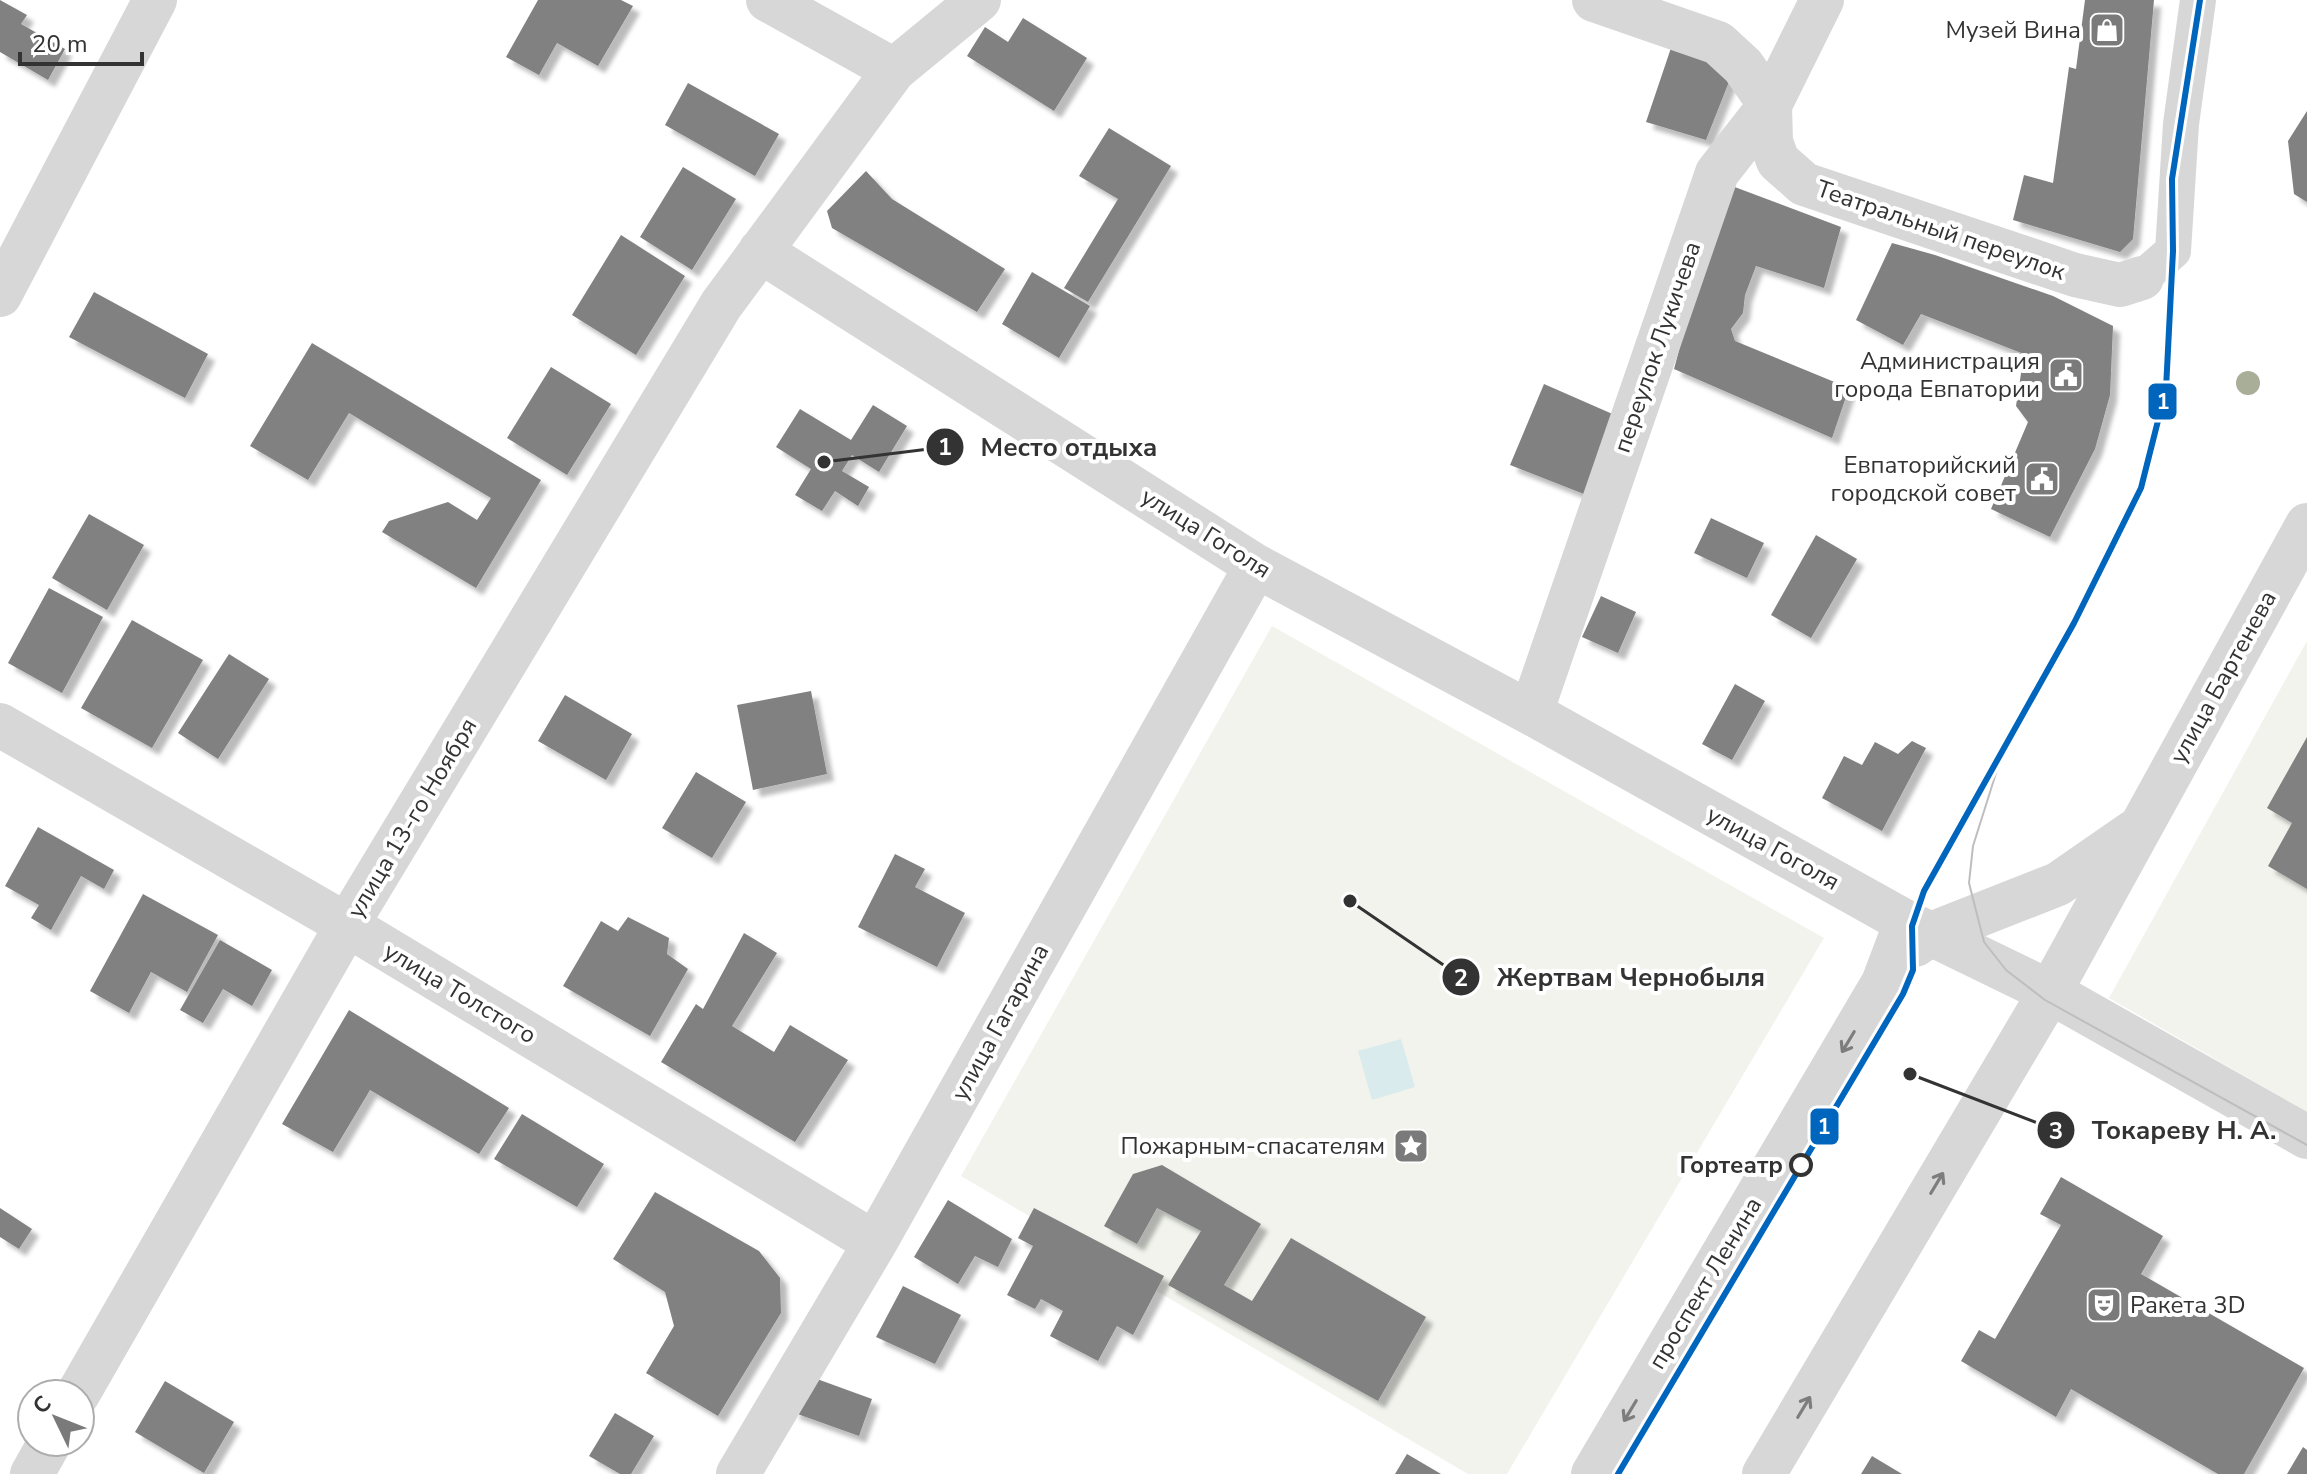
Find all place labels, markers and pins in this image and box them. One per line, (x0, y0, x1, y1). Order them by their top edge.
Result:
shop icon: Музей Вина (2088, 11, 2126, 49)
place label: Музей Вина (1946, 14, 2081, 46)
place label: Администрация города Евпатории (1834, 345, 2040, 405)
public building icon: Администрация города Евпатории (2047, 356, 2085, 394)
callout: Место отдыха (925, 422, 1173, 472)
place label: Евпаторийский городской совет (1830, 449, 2016, 509)
public building icon: Евпаторийский городской совет (2023, 460, 2061, 498)
callout: Жертвам Чернобыля (1441, 952, 1781, 1002)
callout: Токареву Н. А. (2036, 1105, 2293, 1155)
place icon: Пожарным-спасателям (1392, 1127, 1430, 1165)
place label: Пожарным-спасателям (1121, 1130, 1385, 1162)
place label: Гортеатр (1679, 1149, 1783, 1181)
marker: Гортеатр (1790, 1154, 1812, 1176)
theatre icon: Ракета 3D (2085, 1286, 2123, 1324)
place label: Ракета 3D (2130, 1289, 2245, 1321)

